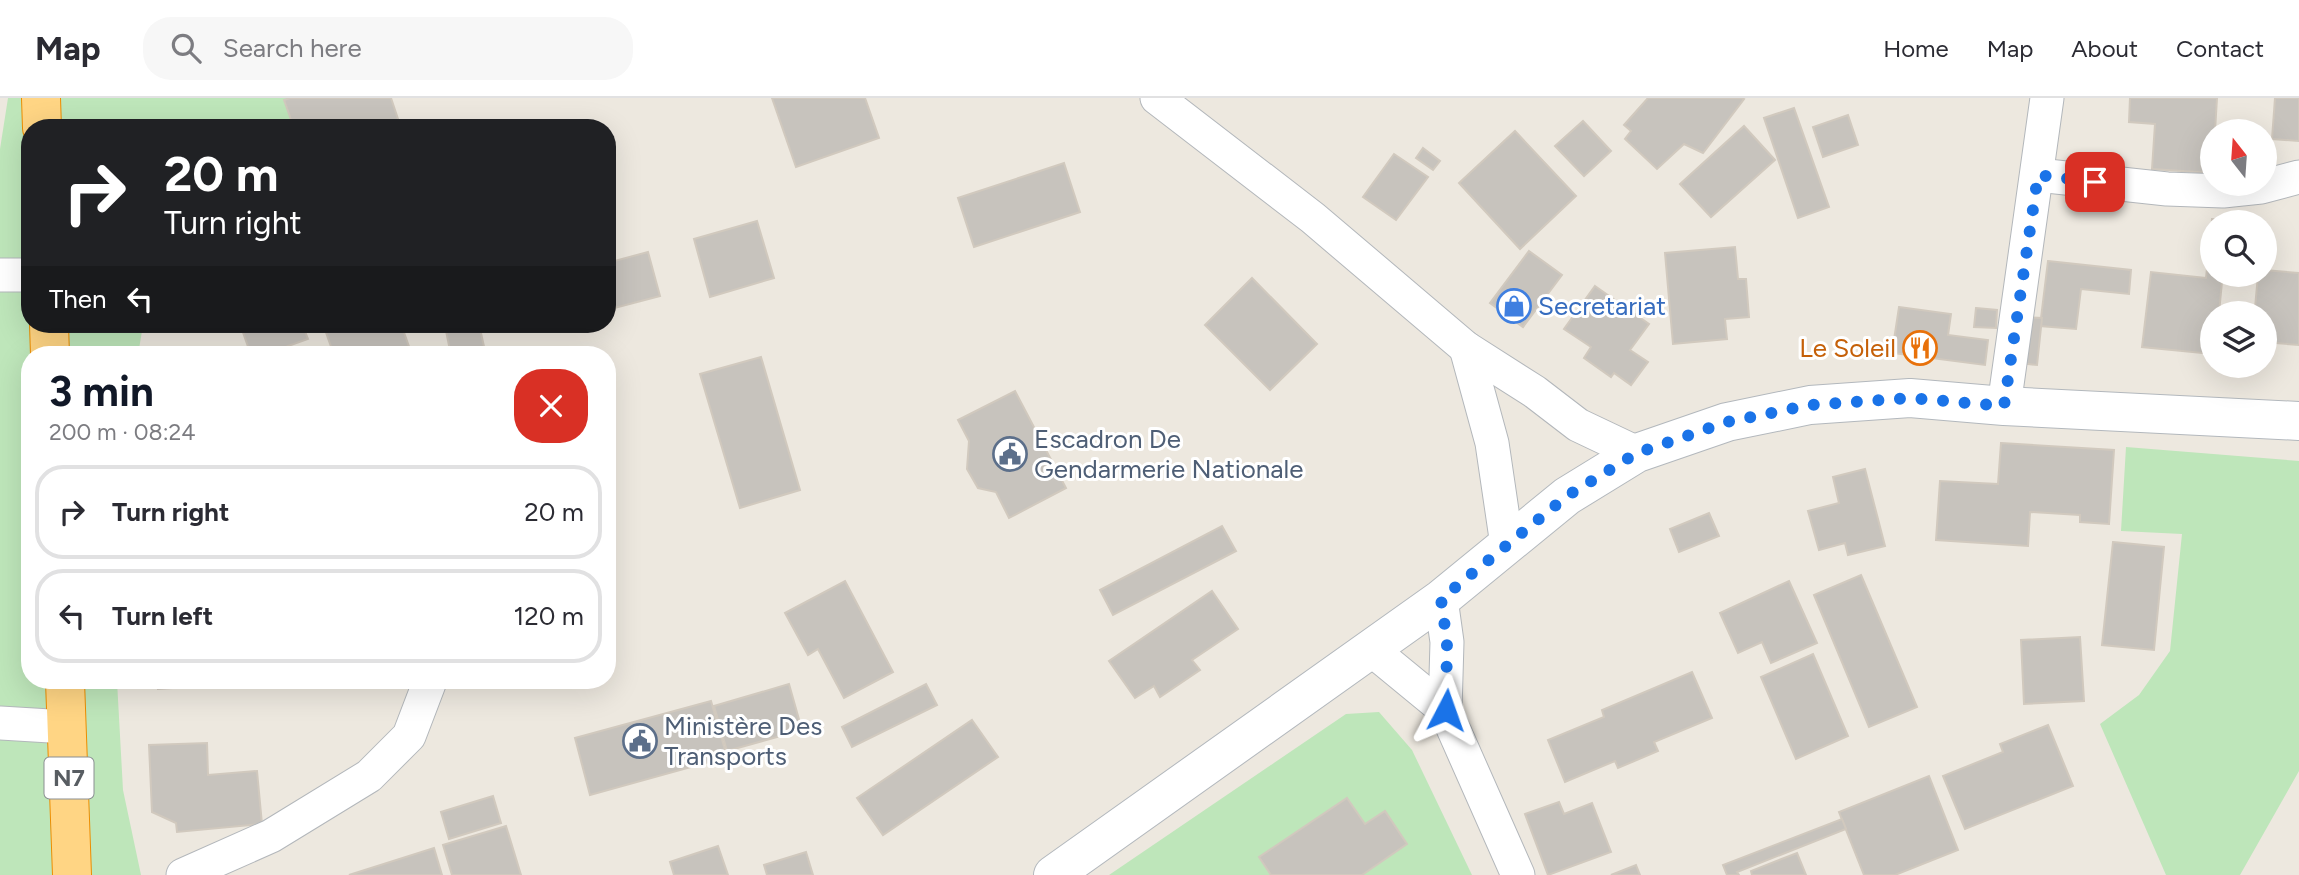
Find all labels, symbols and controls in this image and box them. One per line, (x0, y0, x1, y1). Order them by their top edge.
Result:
search box (143, 17, 633, 80)
text: Map (35, 29, 101, 68)
icon: search (167, 29, 205, 67)
text: Search here (223, 32, 362, 64)
text: Home (1883, 34, 1949, 63)
text: Map (1987, 34, 2033, 63)
text: About (2071, 34, 2138, 63)
text: Contact (2176, 34, 2264, 63)
north arrow (2200, 119, 2277, 196)
map controls (2200, 119, 2277, 378)
text: 20 m (164, 144, 279, 203)
icon: right (49, 147, 140, 238)
pin (2065, 152, 2125, 212)
icon: arrive (2076, 163, 2114, 201)
text: Turn right (164, 204, 302, 242)
button: search (2200, 210, 2277, 287)
icon: left (121, 280, 159, 318)
text: Then (49, 283, 107, 315)
shop icon: Secretariat (1495, 287, 1533, 325)
place label: Secretariat (1538, 290, 1666, 322)
button: layers (2200, 301, 2277, 378)
restaurant icon: Le Soleil (1901, 329, 1939, 367)
place label: Le Soleil (1799, 332, 1896, 364)
text: 3 min (49, 366, 154, 417)
button: close (514, 369, 588, 443)
text: 200 m · 08:24 (49, 418, 196, 446)
place label: Escadron De Gendarmerie Nationale (1034, 423, 1304, 485)
public building icon: Escadron De Gendarmerie Nationale (991, 435, 1029, 473)
icon: right (53, 493, 91, 531)
text: Turn right (112, 496, 229, 528)
text: 20 m (524, 496, 584, 528)
icon: left (53, 597, 91, 635)
text: Turn left (112, 600, 213, 632)
text: 120 m (514, 600, 584, 632)
position arrow (1409, 673, 1483, 747)
place label: Ministère Des Transports (664, 710, 822, 772)
public building icon: Ministère Des Transports (621, 722, 659, 760)
road number: N7 (44, 758, 94, 798)

